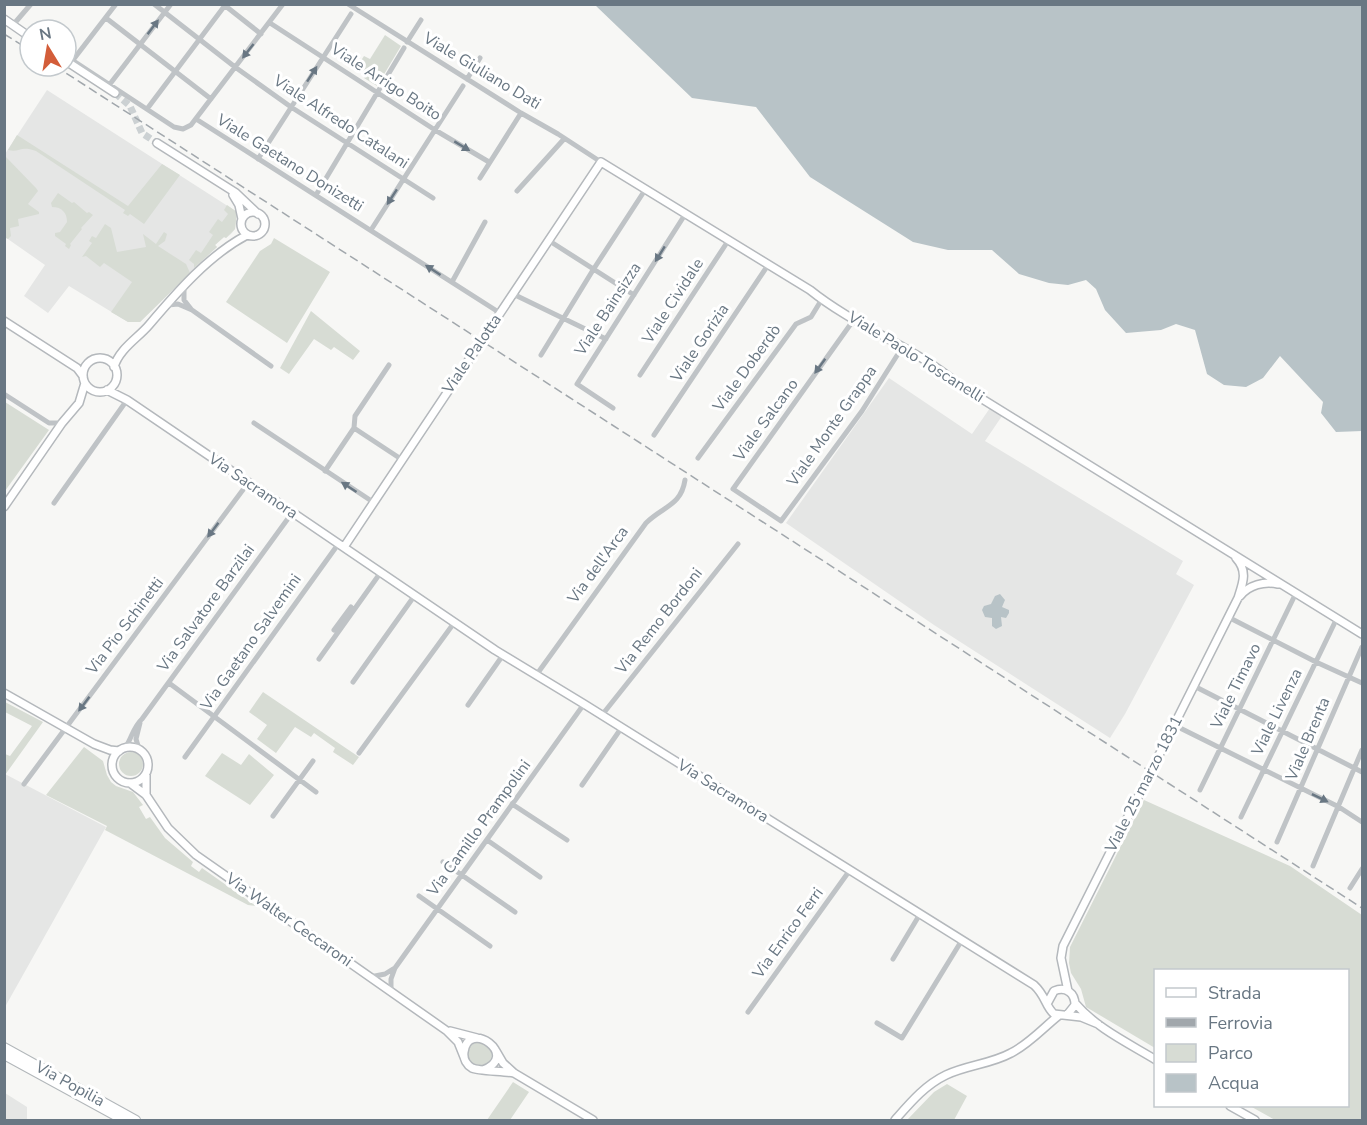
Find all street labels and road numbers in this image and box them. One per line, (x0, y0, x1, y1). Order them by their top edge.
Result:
street label: Viale Giuliano Dati (418, 27, 545, 115)
street label: Viale Arrigo Boito (326, 37, 446, 126)
street label: Viale Alfredo Catalani (268, 69, 413, 174)
street label: Viale Gaetano Donizetti (212, 108, 368, 217)
street label: Viale Cividale (637, 254, 709, 349)
street label: Viale Bainsizza (569, 258, 646, 361)
street label: Viale Gorizia (665, 300, 734, 387)
street label: Viale Paolo Toscanelli (843, 306, 988, 408)
street label: Viale Palotta (437, 310, 507, 399)
street label: Viale Doberdò (707, 320, 786, 417)
street label: Viale Monte Grappa (781, 361, 882, 492)
street label: Viale Salcano (728, 374, 804, 467)
street label: Via Sacramora (203, 447, 302, 524)
street label: Via dell'Arca (562, 522, 634, 609)
street label: Via Salvatore Barzilai (152, 540, 260, 677)
street label: Via Remo Bordoni (610, 563, 708, 680)
street label: Via Gaetano Salvemini (195, 569, 306, 715)
street label: Via Pio Schinetti (81, 573, 169, 680)
street label: Viale Timavo (1205, 639, 1266, 734)
street label: Viale Livenza (1246, 665, 1308, 760)
street label: Viale Brenta (1280, 694, 1335, 785)
street label: Viale 25 marzo 1831 (1100, 712, 1188, 857)
street label: Via Sacramora (672, 754, 773, 828)
street label: Via Camillo Prampolini (421, 755, 536, 901)
street label: Via Walter Ceccaroni (220, 867, 357, 972)
street label: Via Enrico Ferri (747, 883, 829, 984)
street label: Via Popilia (31, 1055, 109, 1112)

